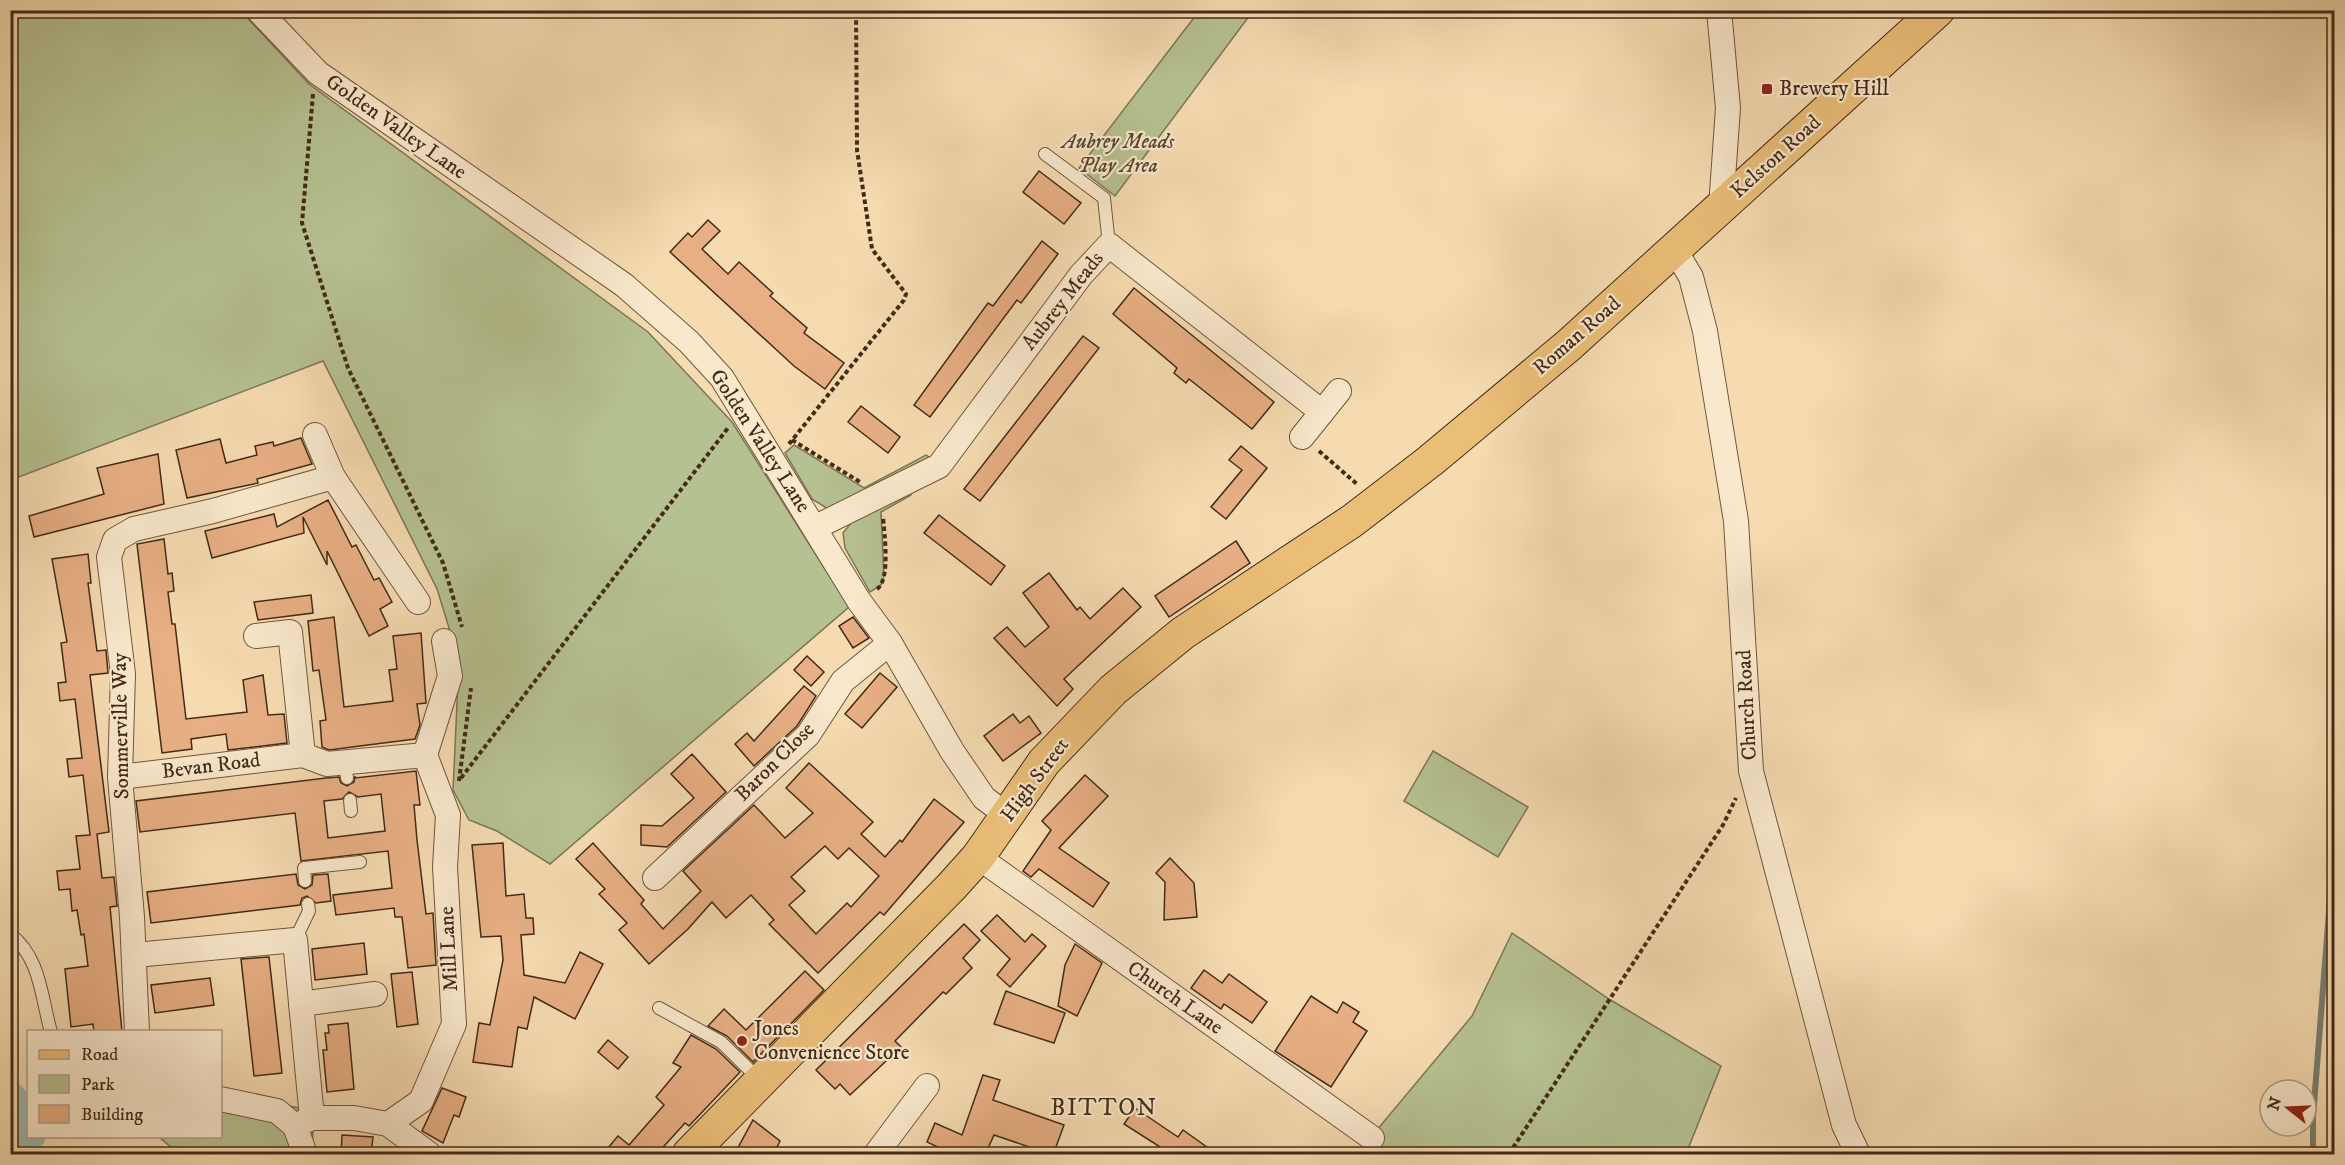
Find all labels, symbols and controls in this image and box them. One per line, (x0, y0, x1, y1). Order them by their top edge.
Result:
street label: Golden Valley Lane (321, 69, 472, 185)
place label: Brewery Hill (1779, 76, 1889, 102)
marker: Brewery Hill (1760, 82, 1774, 96)
street label: Kelston Road (1726, 109, 1827, 204)
park label: Aubrey Meads Play Area (1060, 129, 1175, 179)
street label: Aubrey Meads (1016, 246, 1110, 356)
street label: Roman Road (1528, 291, 1627, 381)
street label: Golden Valley Lane (704, 364, 816, 518)
street label: Church Road (1731, 648, 1763, 761)
street label: Sommerville Way (107, 651, 135, 800)
street label: Baron Close (730, 717, 820, 807)
street label: High Street (995, 733, 1075, 827)
street label: Bevan Road (160, 747, 262, 785)
street label: Mill Lane (434, 905, 464, 992)
street label: Church Lane (1122, 956, 1228, 1041)
place label: Jones Convenience Store (752, 1016, 910, 1066)
legend (27, 1030, 222, 1138)
marker: Jones Convenience Store (735, 1034, 749, 1048)
text: Road (81, 1044, 118, 1066)
text: Park (81, 1074, 115, 1096)
north arrow (2258, 1078, 2318, 1138)
district label: BITTON (1050, 1093, 1158, 1123)
text: N (2263, 1094, 2286, 1113)
text: Building (81, 1104, 143, 1126)

